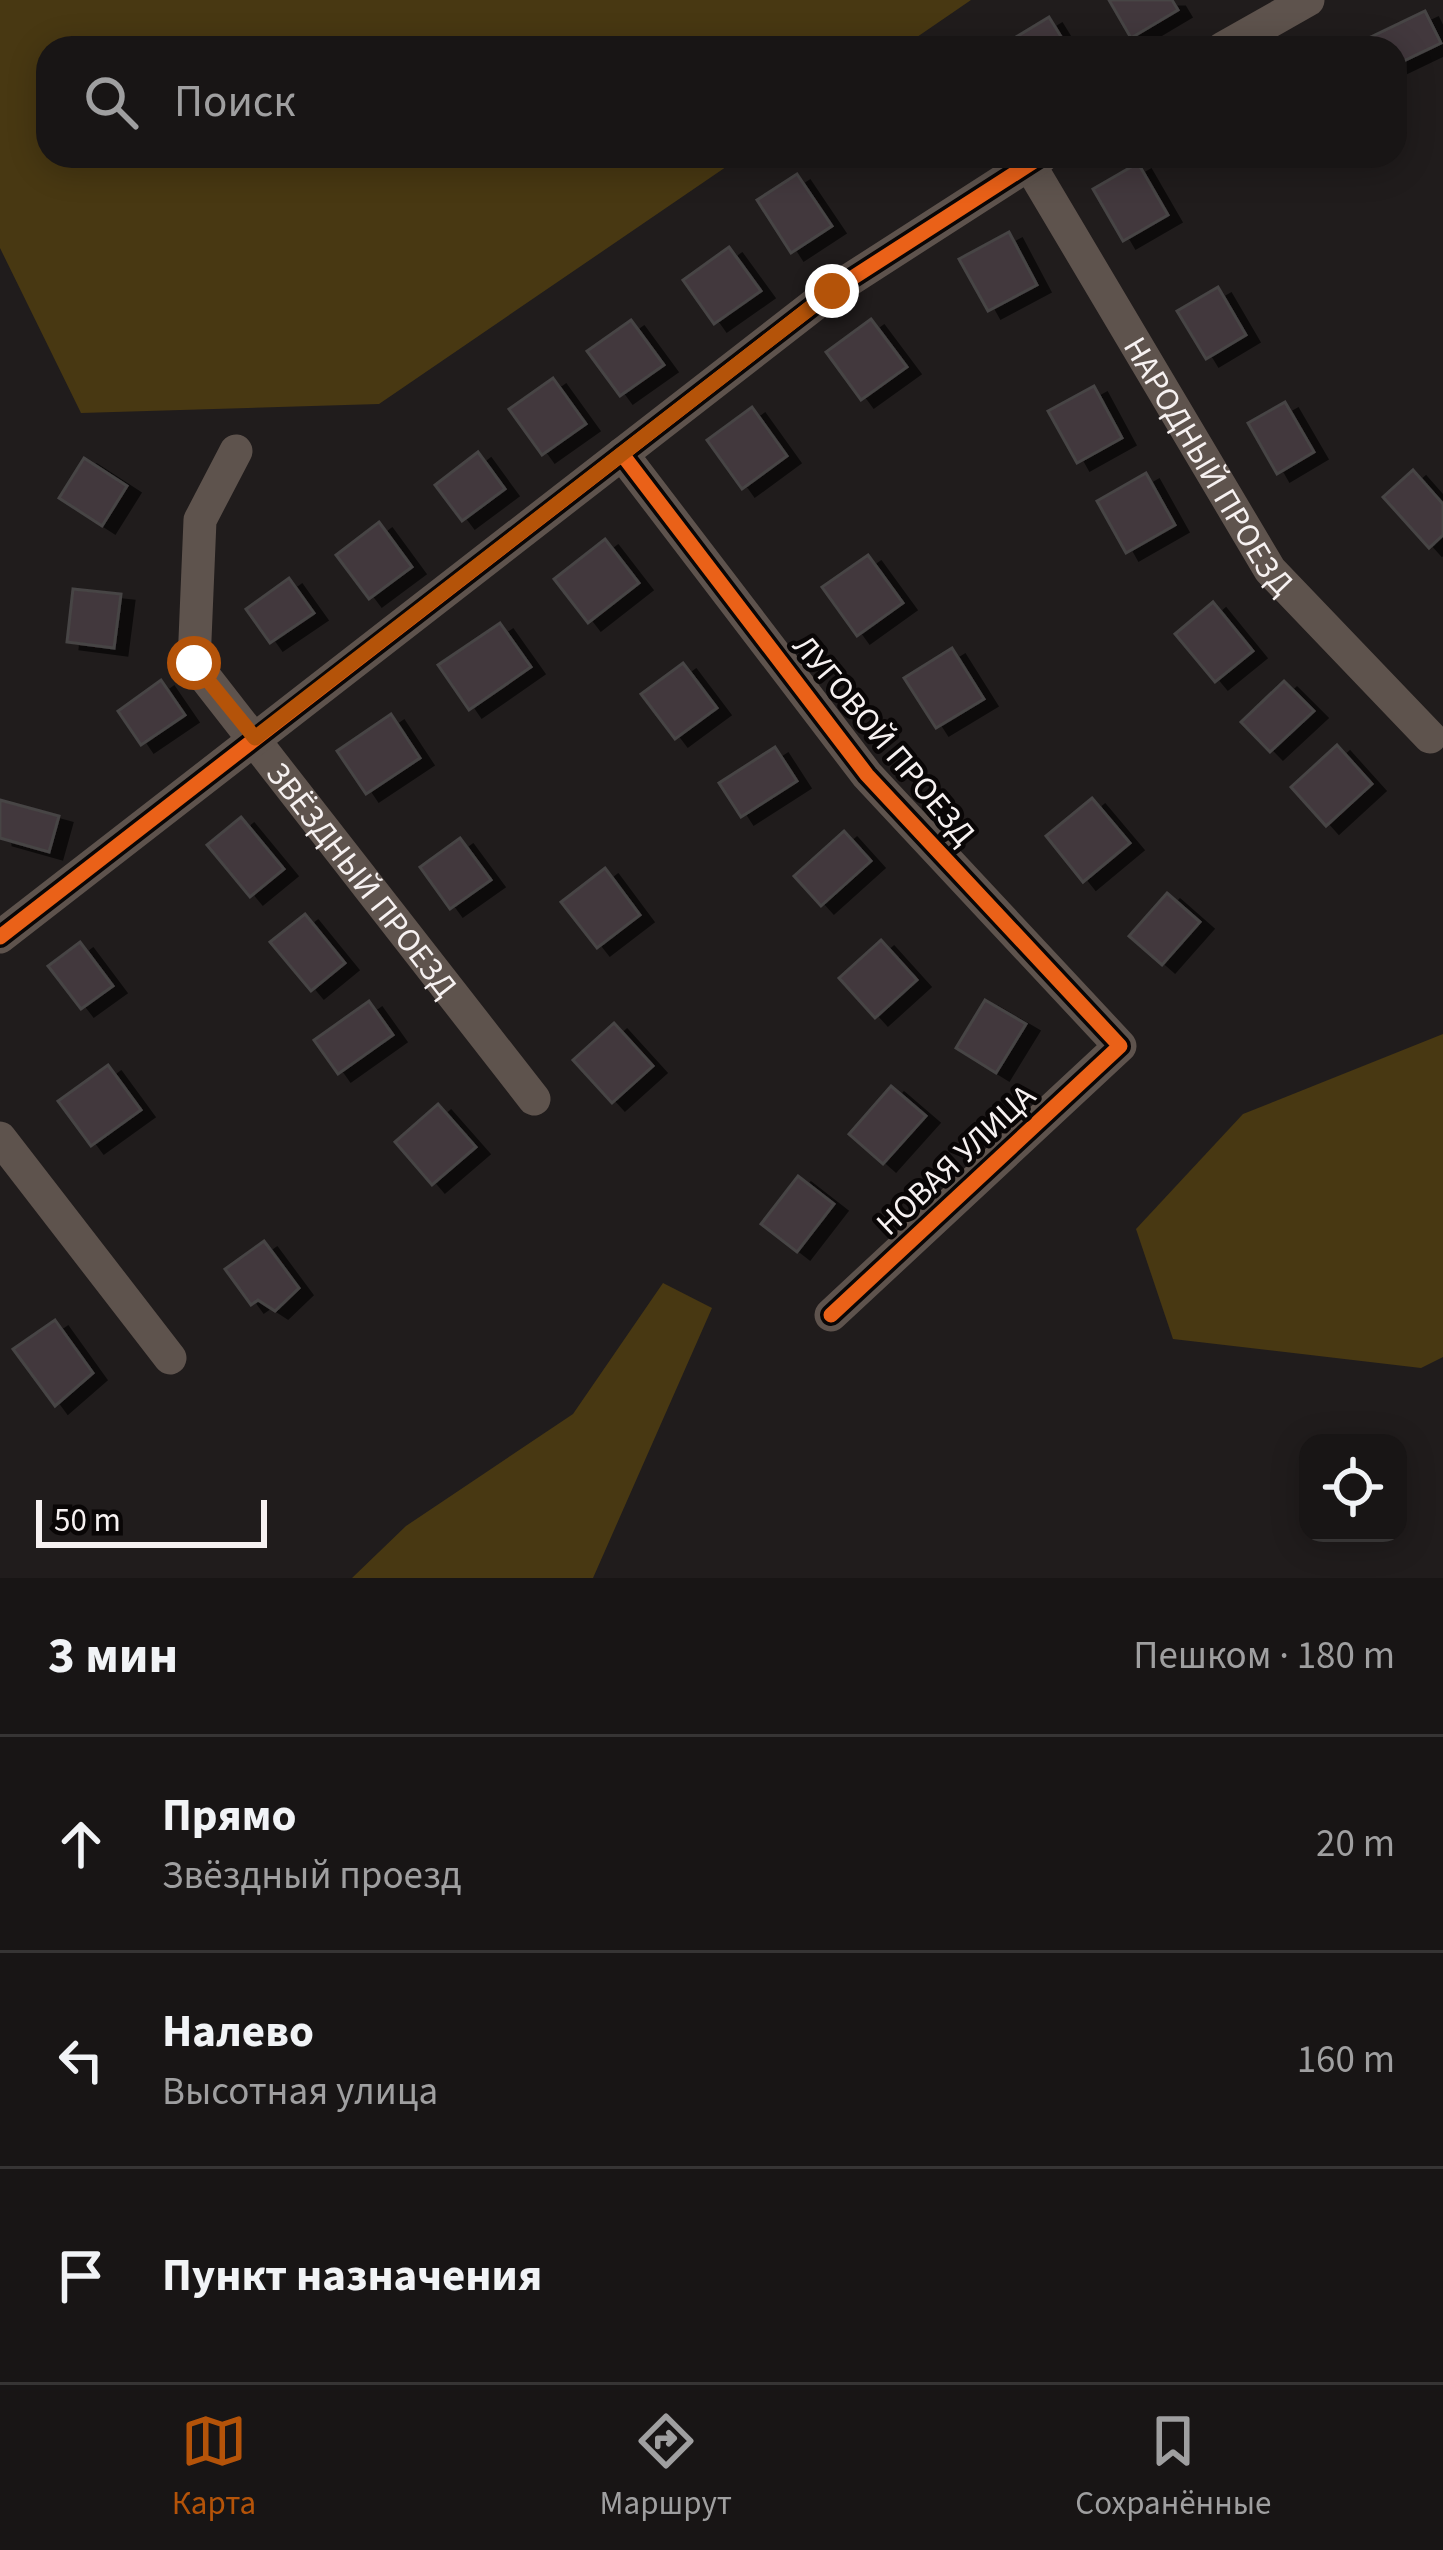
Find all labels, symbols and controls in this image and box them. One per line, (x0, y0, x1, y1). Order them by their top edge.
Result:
search box (36, 36, 1407, 168)
icon: search (78, 69, 144, 135)
text: Поиск (174, 70, 296, 134)
route end (805, 264, 859, 318)
street label: НАРОДНЫЙ ПРОЕЗД (1112, 328, 1304, 606)
street label: ЛУГОВОЙ ПРОЕЗД (782, 624, 986, 855)
route start (167, 636, 221, 690)
street label: ЗВЁЗДНЫЙ ПРОЕЗД (255, 752, 468, 1008)
street label: НОВАЯ УЛИЦА (866, 1074, 1046, 1247)
map controls (1299, 1434, 1407, 1542)
button: locate (1299, 1434, 1407, 1542)
scale bar (36, 1494, 267, 1547)
text: 50 m (54, 1497, 121, 1544)
text: 3 мин (48, 1620, 178, 1692)
text: Пешком · 180 m (1133, 1628, 1395, 1684)
text: Прямо (162, 1784, 296, 1848)
icon: ahead (48, 1811, 114, 1877)
text: 20 m (1316, 1816, 1395, 1872)
text: Звёздный проезд (162, 1848, 461, 1904)
text: Налево (162, 2000, 314, 2064)
icon: left (48, 2027, 114, 2093)
text: 160 m (1297, 2032, 1395, 2088)
text: Высотная улица (162, 2064, 438, 2120)
icon: arrive (48, 2243, 114, 2309)
text: Пункт назначения (162, 2244, 542, 2308)
tab: Карта (172, 2408, 256, 2527)
tab: Маршрут (600, 2408, 732, 2527)
tab: Сохранённые (1075, 2408, 1271, 2527)

